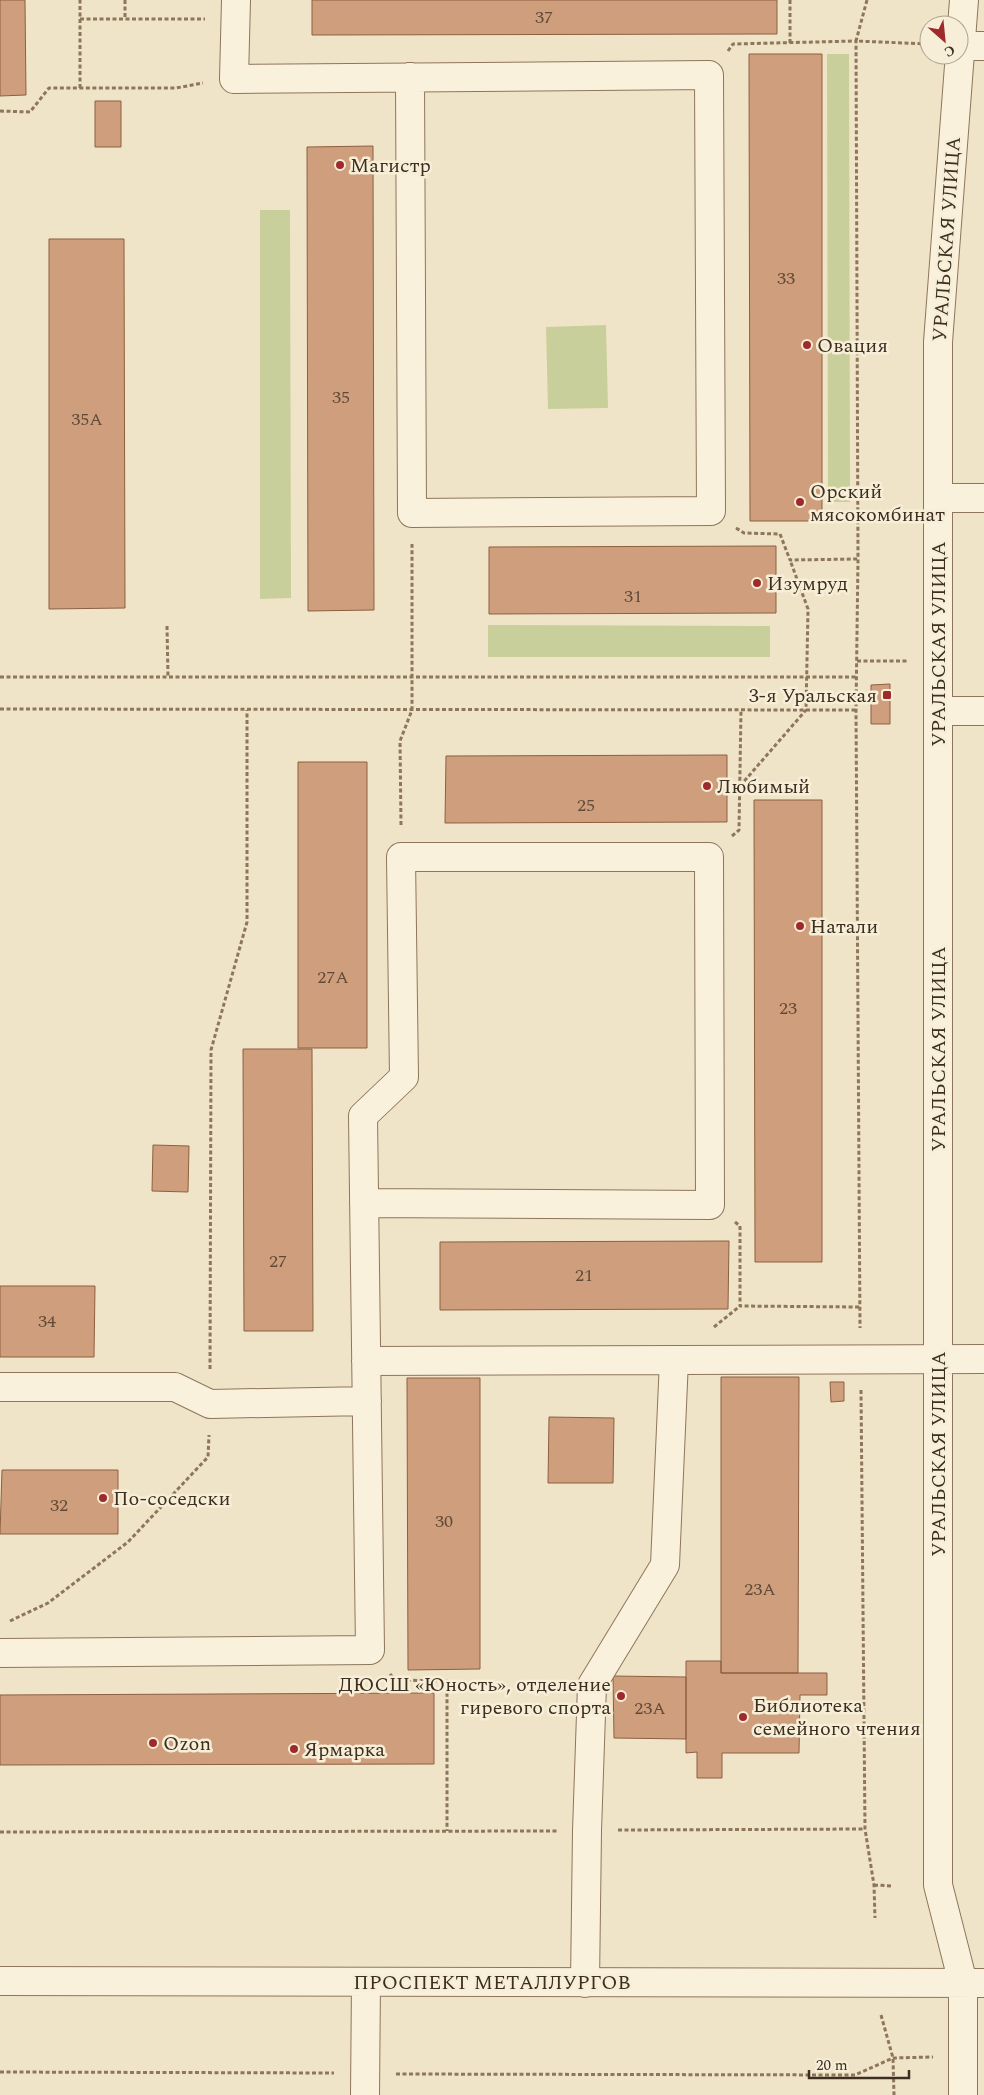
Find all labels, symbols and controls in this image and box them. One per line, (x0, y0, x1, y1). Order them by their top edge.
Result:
house number: 37 (535, 4, 553, 31)
north arrow (919, 15, 969, 65)
text: С (940, 40, 959, 63)
street label: УРАЛЬСКАЯ УЛИЦА (925, 136, 969, 343)
place label: Магистр (350, 151, 431, 181)
marker: Магистр (334, 159, 346, 171)
house number: 33 (777, 265, 795, 292)
place label: Овация (817, 331, 888, 361)
marker: Овация (801, 339, 813, 351)
house number: 35 (332, 384, 350, 411)
house number: 35А (71, 406, 103, 433)
place label: Орский мясокомбинат (810, 477, 945, 530)
marker: Орский мясокомбинат (794, 496, 806, 508)
street label: УРАЛЬСКАЯ УЛИЦА (924, 541, 954, 747)
place label: Изумруд (767, 569, 848, 599)
marker: Изумруд (751, 577, 763, 589)
house number: 31 (624, 583, 642, 610)
place label: 3-я Уральская (749, 681, 877, 711)
marker: 3-я Уральская (881, 689, 893, 701)
place label: Любимый (717, 772, 810, 802)
marker: Любимый (701, 780, 713, 792)
house number: 25 (577, 792, 595, 819)
place label: Натали (810, 912, 878, 942)
marker: Натали (794, 920, 806, 932)
street label: УРАЛЬСКАЯ УЛИЦА (924, 946, 954, 1152)
house number: 27А (317, 964, 349, 991)
house number: 23 (779, 995, 797, 1022)
house number: 27 (269, 1248, 287, 1275)
house number: 21 (575, 1262, 593, 1289)
house number: 34 (38, 1308, 56, 1335)
street label: УРАЛЬСКАЯ УЛИЦА (924, 1351, 954, 1557)
place label: По-соседски (113, 1484, 231, 1514)
house number: 32 (50, 1492, 68, 1519)
marker: По-соседски (97, 1492, 109, 1504)
house number: 30 (435, 1508, 453, 1535)
house number: 23А (744, 1576, 776, 1603)
place label: ДЮСШ «Юность», отделение гиревого спорта (339, 1670, 611, 1723)
marker: ДЮСШ «Юность», отделение гиревого спорта (615, 1690, 627, 1702)
place label: Библиотека семейного чтения (753, 1691, 921, 1744)
house number: 23А (634, 1695, 666, 1722)
marker: Библиотека семейного чтения (737, 1711, 749, 1723)
place label: Ozon (163, 1729, 211, 1759)
place label: Ярмарка (304, 1735, 385, 1765)
marker: Ozon (147, 1737, 159, 1749)
marker: Ярмарка (288, 1743, 300, 1755)
street label: ПРОСПЕКТ МЕТАЛЛУРГОВ (353, 1968, 631, 1998)
scale bar (809, 2048, 909, 2080)
text: 20 m (816, 2054, 848, 2077)

